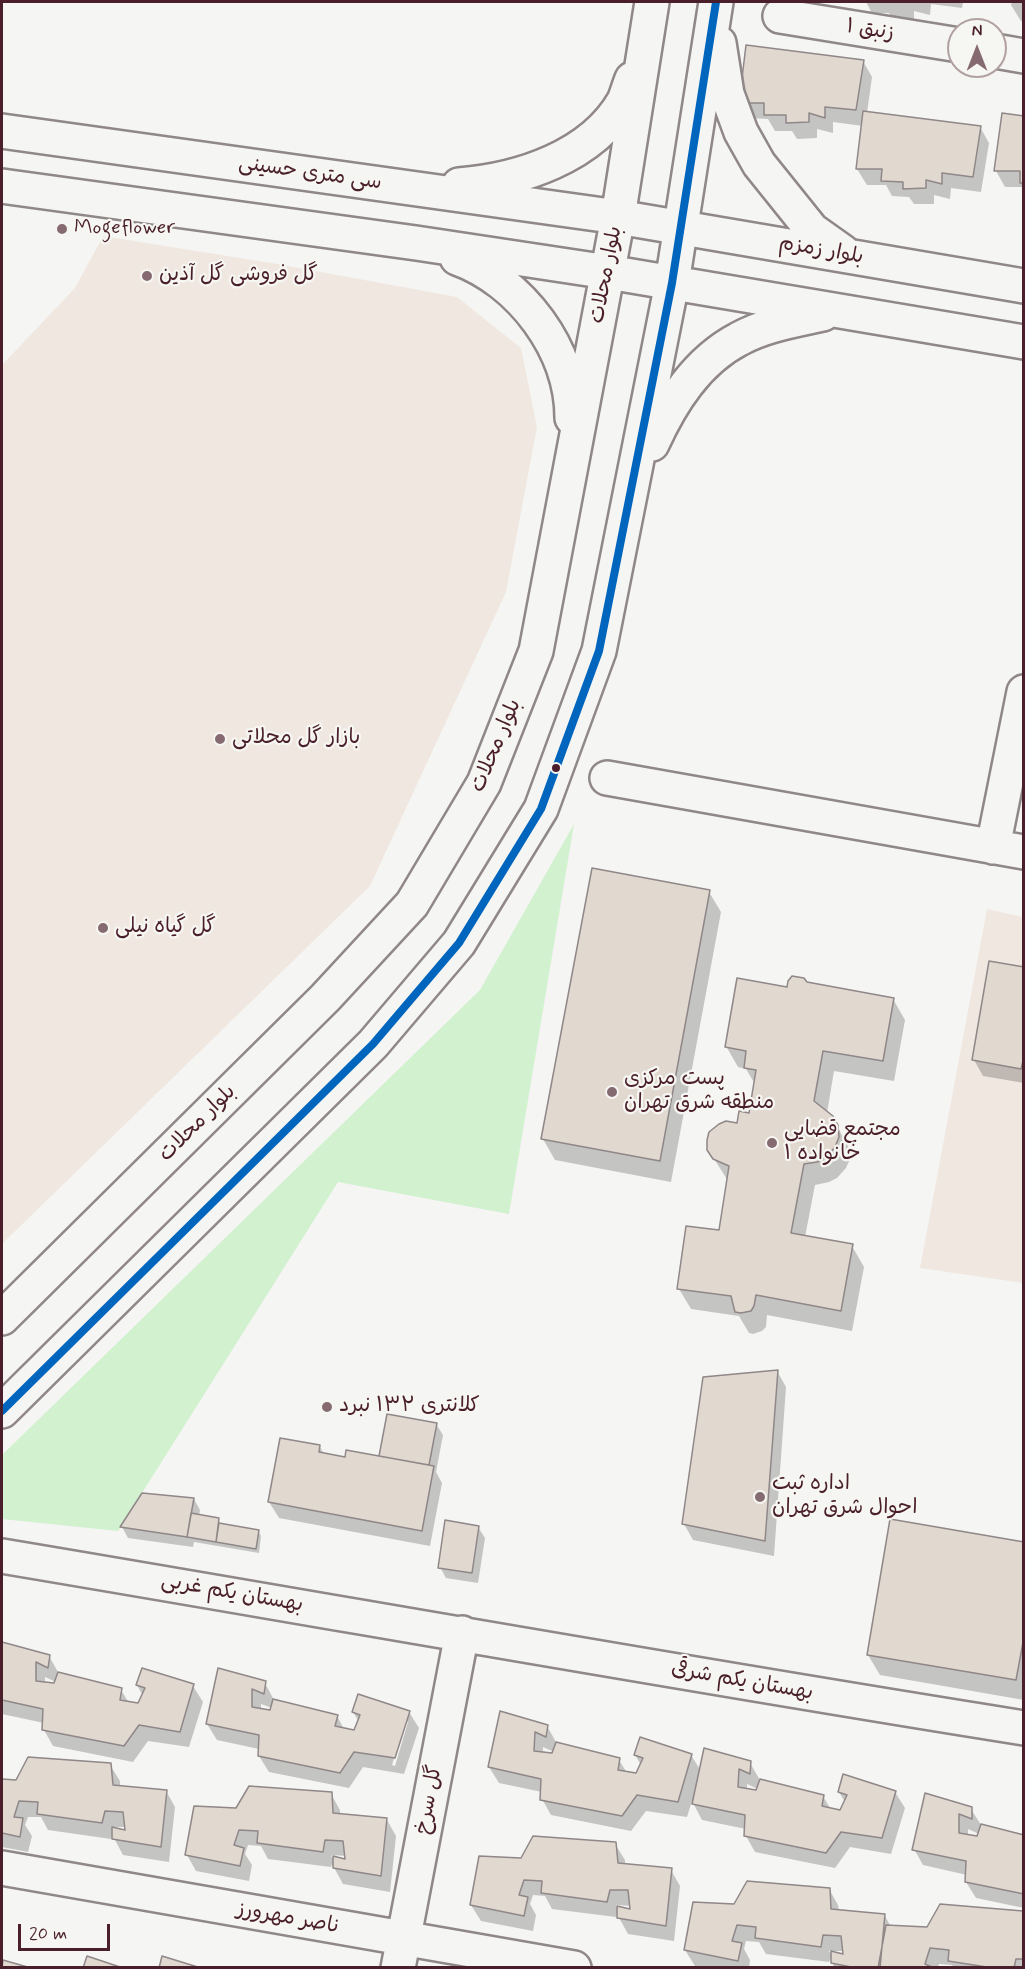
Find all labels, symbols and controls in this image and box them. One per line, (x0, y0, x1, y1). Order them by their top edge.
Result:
street label: زنبق ۱ (844, 15, 896, 47)
north arrow (947, 18, 1007, 78)
text: N (972, 21, 982, 42)
street label: سی متری حسینی (237, 151, 383, 197)
place label: Mogeflower (74, 216, 175, 242)
marker: Mogeflower (55, 222, 69, 236)
street label: بلوار محلات (585, 224, 629, 326)
street label: بلوار زمزم (777, 231, 865, 271)
place label: گل فروشی گل آذین (159, 263, 318, 289)
marker: گل فروشی گل آذین (140, 269, 154, 283)
street label: بلوار محلات (466, 696, 528, 796)
place label: بازار گل محلاتی (232, 726, 360, 752)
marker: بازار گل محلاتی (213, 732, 227, 746)
unlabelled marker (550, 762, 562, 774)
place label: گل گیاه نیلی (115, 915, 216, 941)
marker: گل گیاه نیلی (96, 921, 110, 935)
place label: پست مرکزی منطقه شرق تهران (624, 1067, 774, 1117)
street label: بلوار محلات (154, 1080, 242, 1168)
marker: پست مرکزی منطقه شرق تهران (605, 1085, 619, 1099)
place label: مجتمع قضایی خانواده ۱ (784, 1118, 901, 1168)
marker: مجتمع قضایی خانواده ۱ (765, 1136, 779, 1150)
place label: کلانتری ۱۳۲ نبرد (339, 1394, 480, 1420)
marker: کلانتری ۱۳۲ نبرد (320, 1400, 334, 1414)
place label: اداره ثبت احوال شرق تهران (772, 1472, 917, 1522)
marker: اداره ثبت احوال شرق تهران (753, 1490, 767, 1504)
street label: بهستان یکم غربی (159, 1569, 305, 1619)
street label: بهستان یکم شرقی (669, 1657, 815, 1707)
street label: گل سرخ (411, 1763, 449, 1837)
street label: ناصر مهرورز (235, 1898, 341, 1940)
scale bar (21, 1912, 112, 1950)
text: 20 m (29, 1922, 67, 1946)

